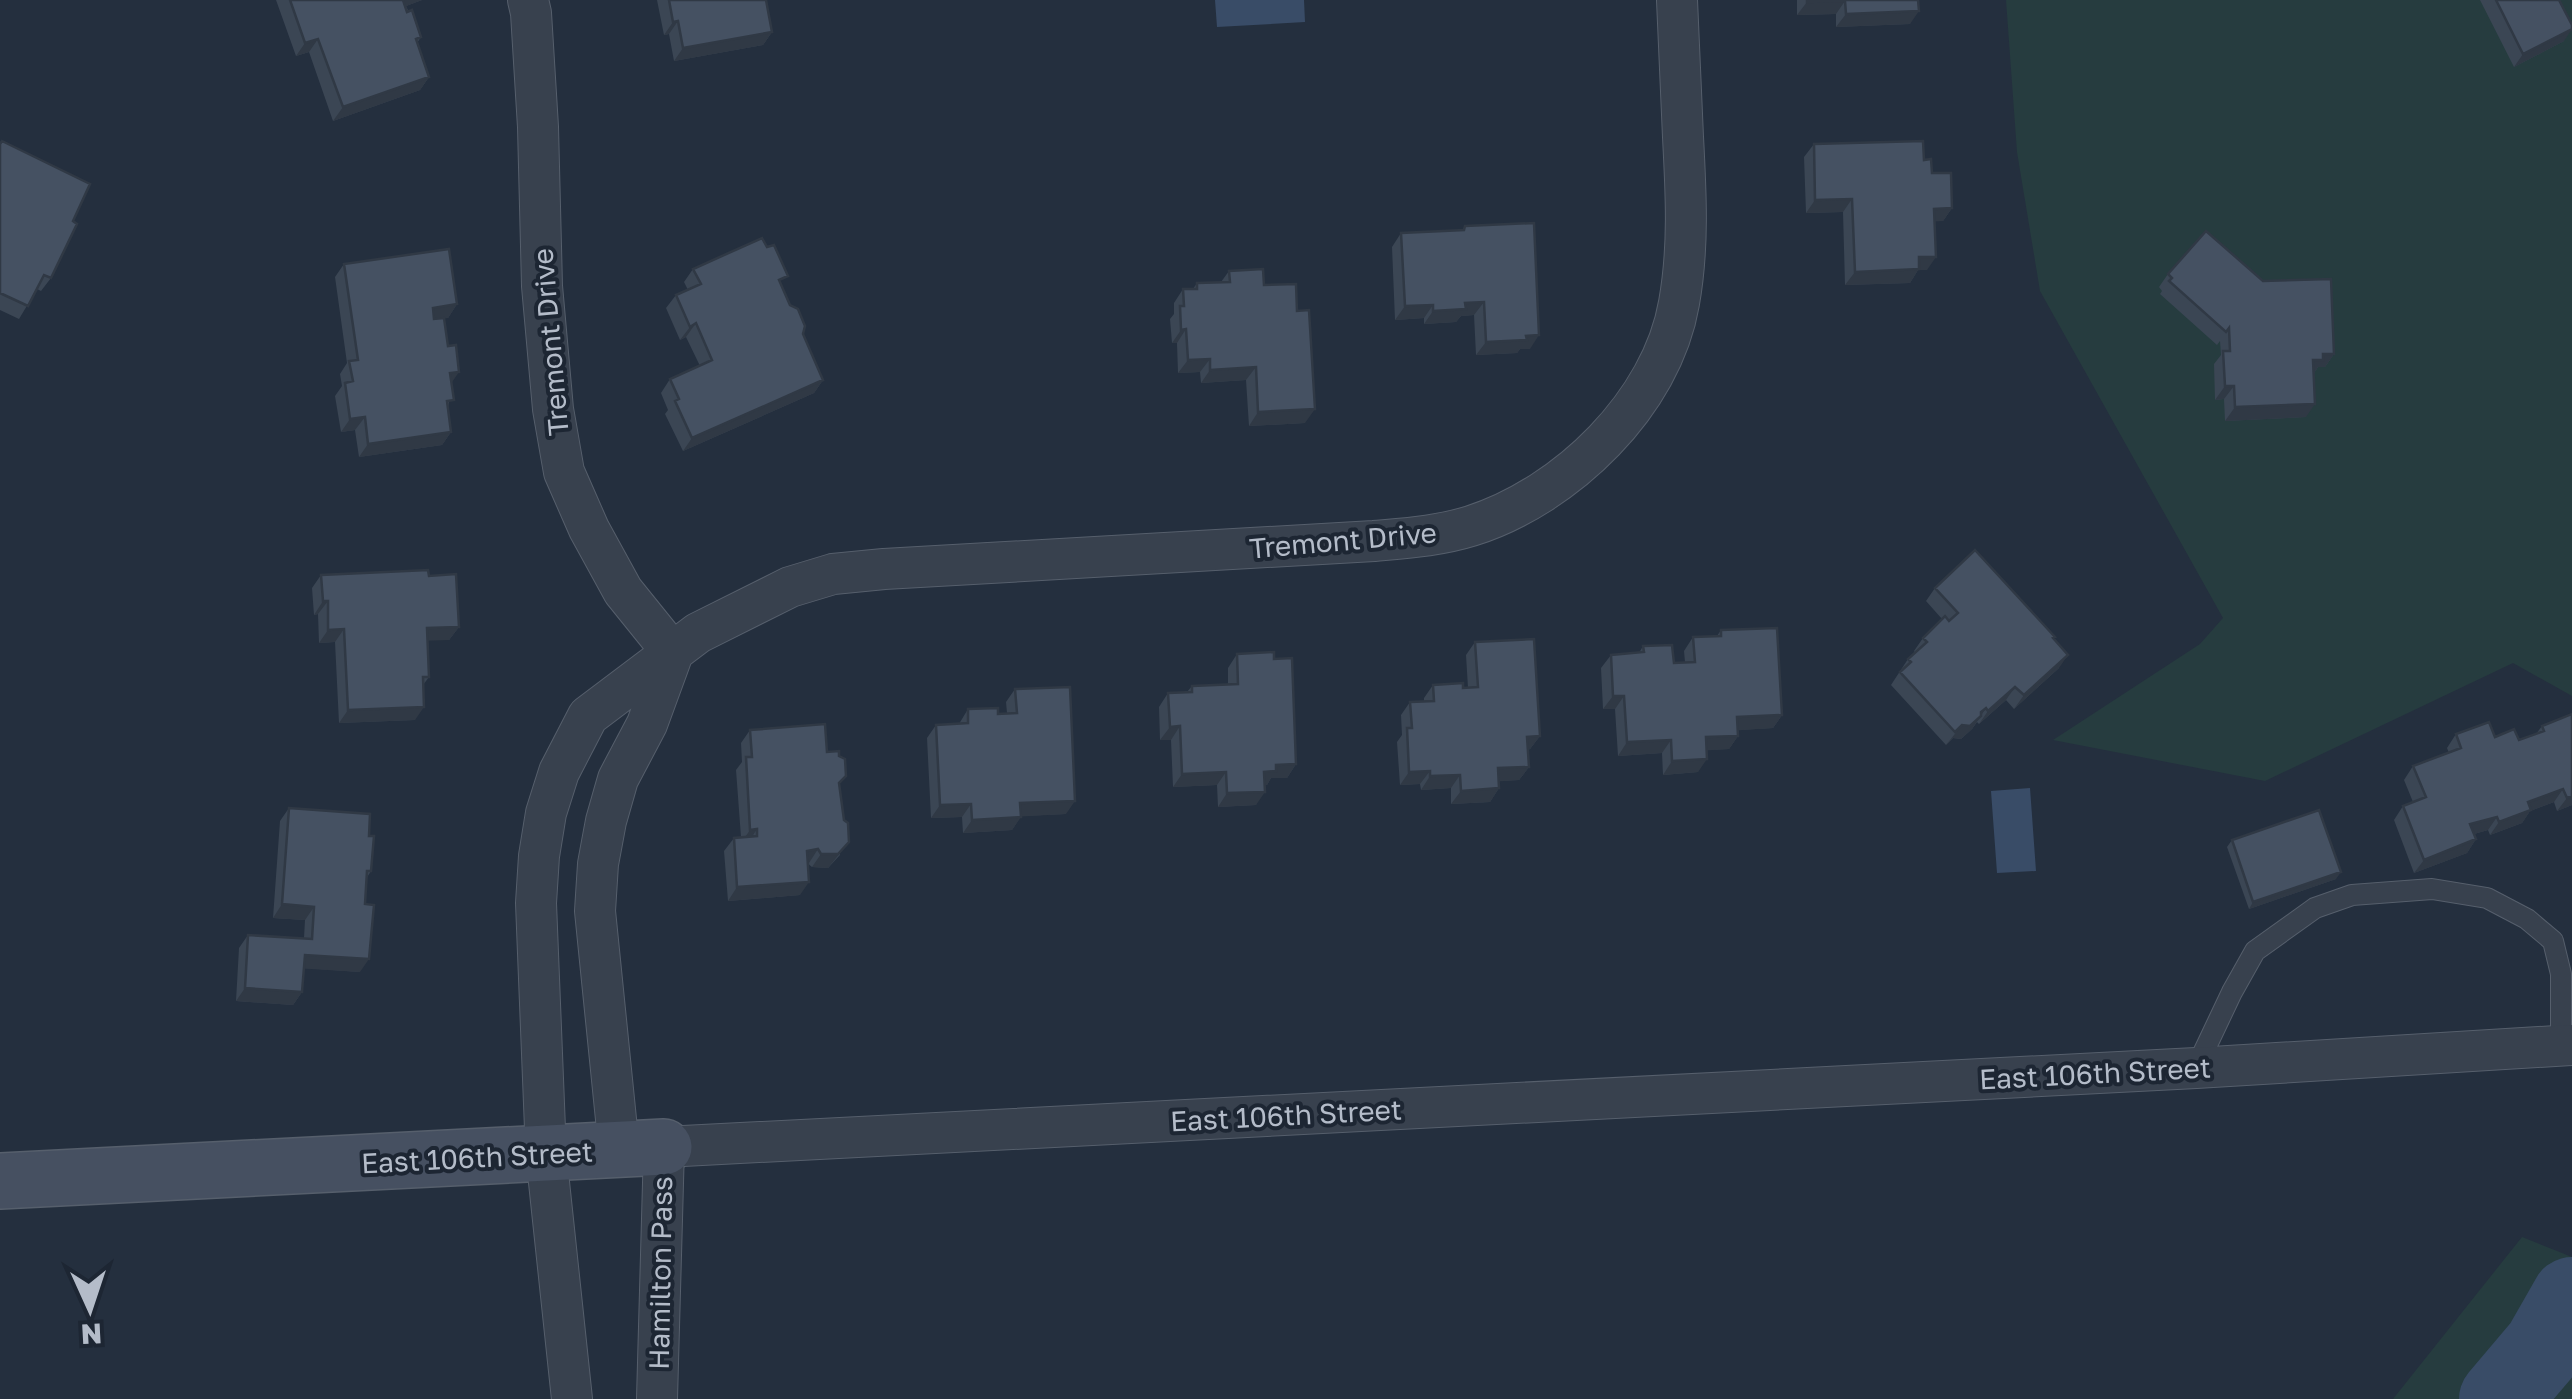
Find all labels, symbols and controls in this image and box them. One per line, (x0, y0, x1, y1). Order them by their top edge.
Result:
street label: Tremont Drive (525, 247, 575, 437)
street label: Tremont Drive (1248, 515, 1438, 565)
street label: East 106th Street (1978, 1050, 2212, 1096)
street label: East 106th Street (1169, 1092, 1403, 1138)
street label: East 106th Street (360, 1134, 594, 1180)
street label: Hamilton Pass (642, 1176, 678, 1370)
north arrow (40, 1259, 140, 1359)
text: N (80, 1317, 103, 1351)

